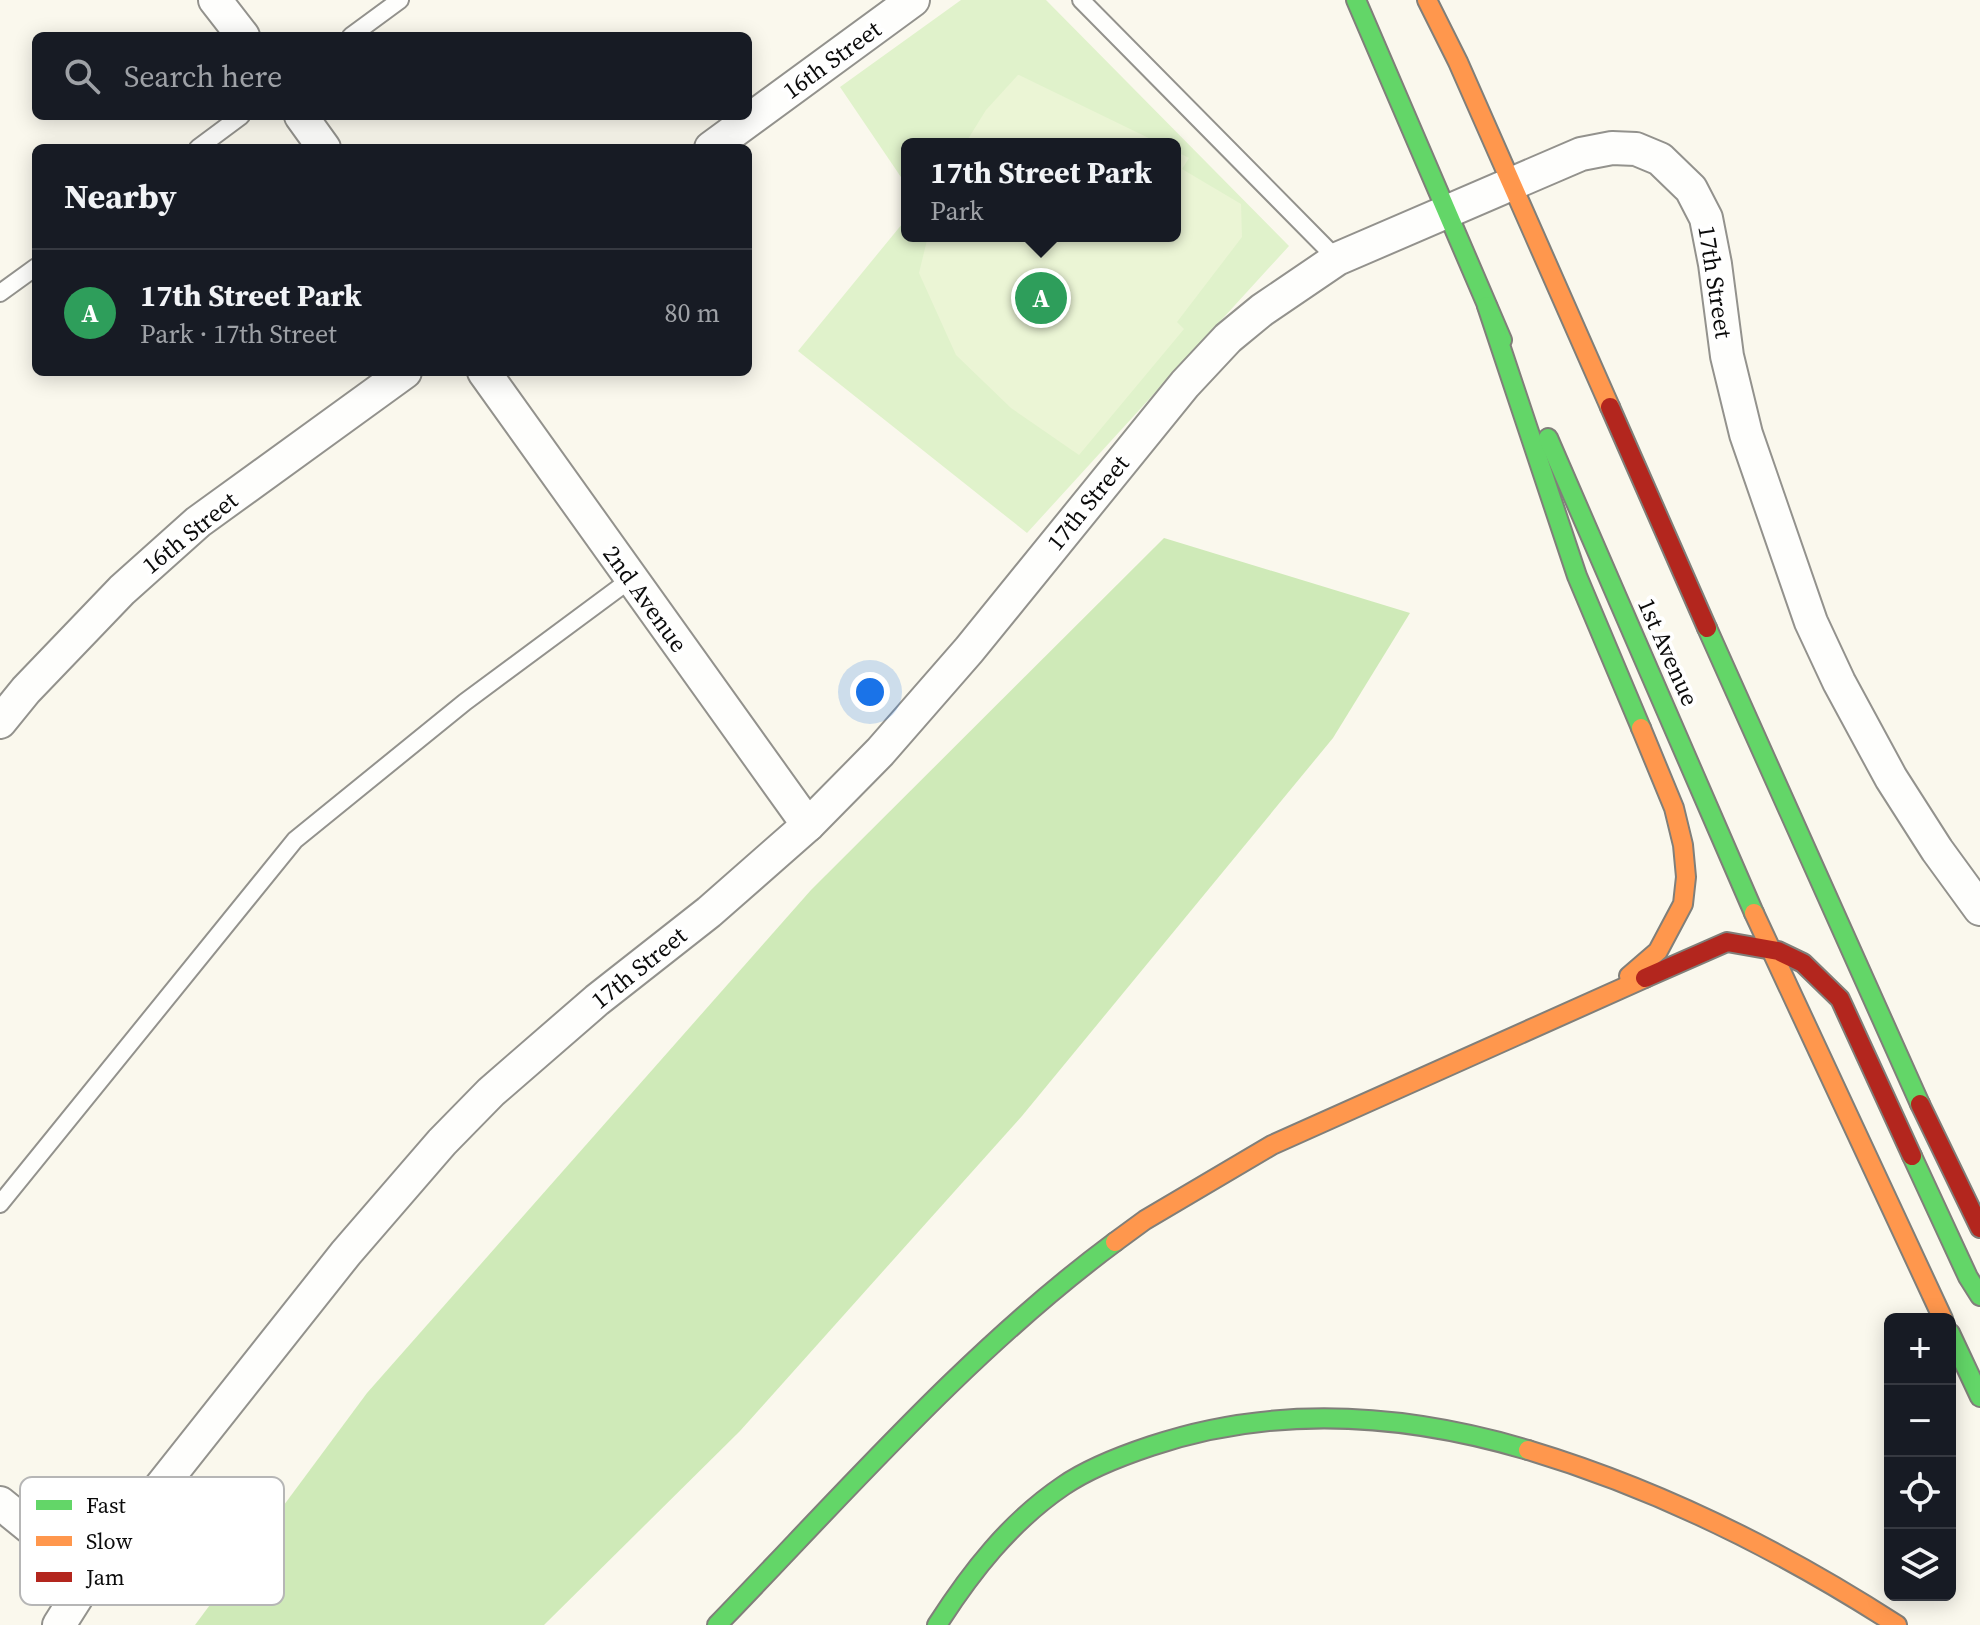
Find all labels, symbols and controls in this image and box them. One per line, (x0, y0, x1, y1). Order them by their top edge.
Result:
street label: 16th Street (776, 13, 888, 106)
search box (32, 32, 752, 120)
icon: search (60, 54, 104, 98)
text: Search here (124, 56, 282, 97)
popup (901, 138, 1181, 242)
text: 17th Street Park (930, 152, 1152, 193)
text: Nearby (64, 173, 177, 219)
text: Park (930, 193, 984, 229)
street label: 17th Street (1690, 223, 1741, 341)
pin: A (1015, 268, 1067, 328)
text: 17th Street Park (140, 275, 362, 316)
text: A (81, 295, 99, 331)
text: 80 m (665, 295, 720, 331)
text: Park · 17th Street (140, 316, 337, 352)
street label: 17th Street (1039, 448, 1136, 557)
street label: 16th Street (135, 484, 244, 581)
street label: 2nd Avenue (595, 539, 695, 659)
street label: 1st Avenue (1630, 593, 1707, 711)
your location (850, 672, 890, 712)
street label: 17th Street (584, 919, 693, 1016)
map controls (1884, 1313, 1956, 1601)
button: + (1884, 1313, 1956, 1385)
button: − (1884, 1385, 1956, 1457)
button: locate (1884, 1457, 1956, 1529)
legend (20, 1477, 284, 1605)
text: Fast (86, 1490, 127, 1520)
text: Slow (86, 1526, 133, 1556)
button: layers (1884, 1529, 1956, 1601)
text: Jam (85, 1562, 125, 1592)

